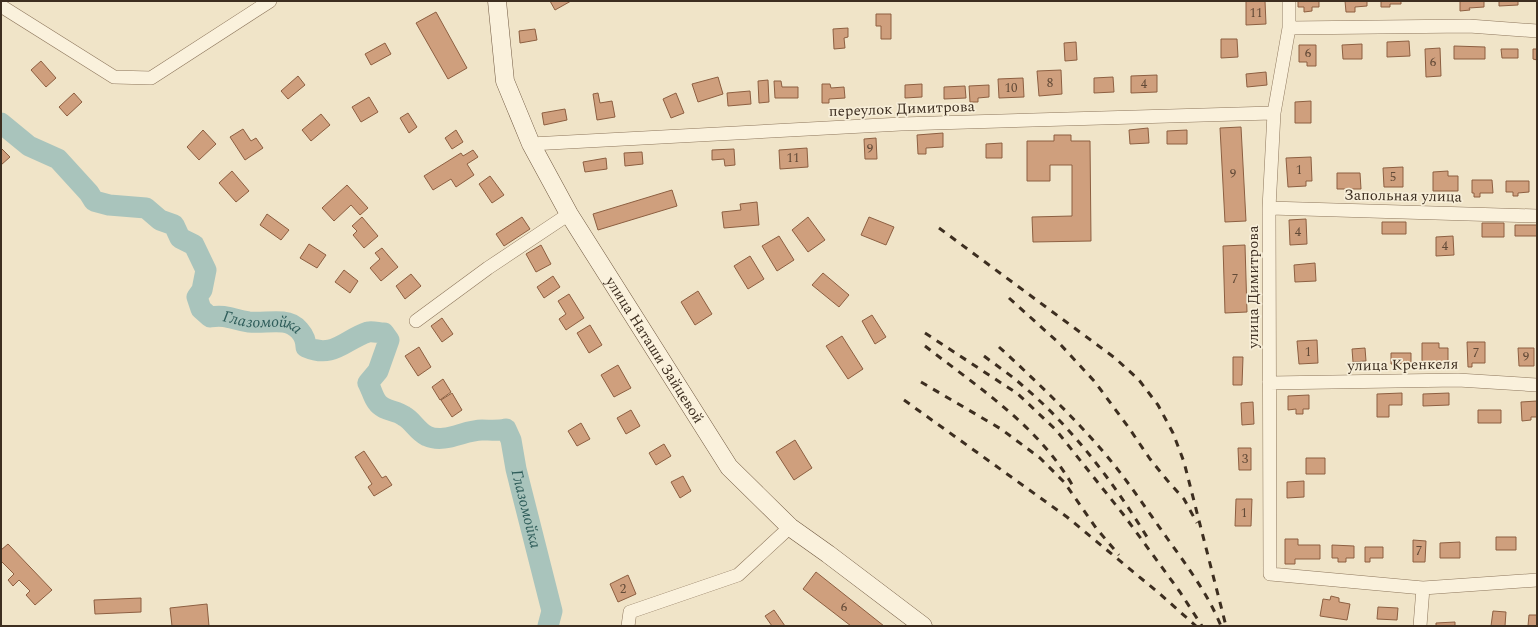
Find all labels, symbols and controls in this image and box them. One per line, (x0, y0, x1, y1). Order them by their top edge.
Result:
house number: 11 (1250, 3, 1263, 23)
house number: 6 (1305, 43, 1312, 63)
house number: 6 (1430, 52, 1437, 72)
house number: 8 (1047, 73, 1053, 93)
house number: 4 (1141, 74, 1148, 94)
house number: 10 (1005, 78, 1018, 98)
street label: переулок Димитрова (829, 95, 976, 123)
house number: 9 (867, 139, 874, 159)
house number: 11 (787, 148, 800, 168)
house number: 1 (1296, 160, 1302, 180)
house number: 9 (1230, 164, 1237, 184)
house number: 5 (1390, 167, 1396, 187)
street label: Запольная улица (1344, 183, 1463, 209)
house number: 4 (1295, 222, 1302, 242)
street label: улица Димитрова (1242, 225, 1265, 350)
house number: 4 (1442, 236, 1449, 256)
house number: 7 (1232, 269, 1238, 289)
street label: улица Наташи Зайцевой (599, 271, 710, 428)
water label: Глазомойка (221, 304, 308, 340)
house number: 1 (1305, 342, 1311, 362)
house number: 7 (1473, 343, 1479, 363)
house number: 9 (1523, 347, 1530, 367)
street label: улица Кренкеля (1346, 353, 1459, 377)
house number: 3 (1242, 449, 1249, 469)
water label: Глазомойка (505, 467, 548, 551)
house number: 1 (1241, 503, 1247, 523)
house number: 7 (1416, 541, 1422, 561)
house number: 2 (620, 579, 626, 599)
house number: 6 (841, 597, 848, 617)

